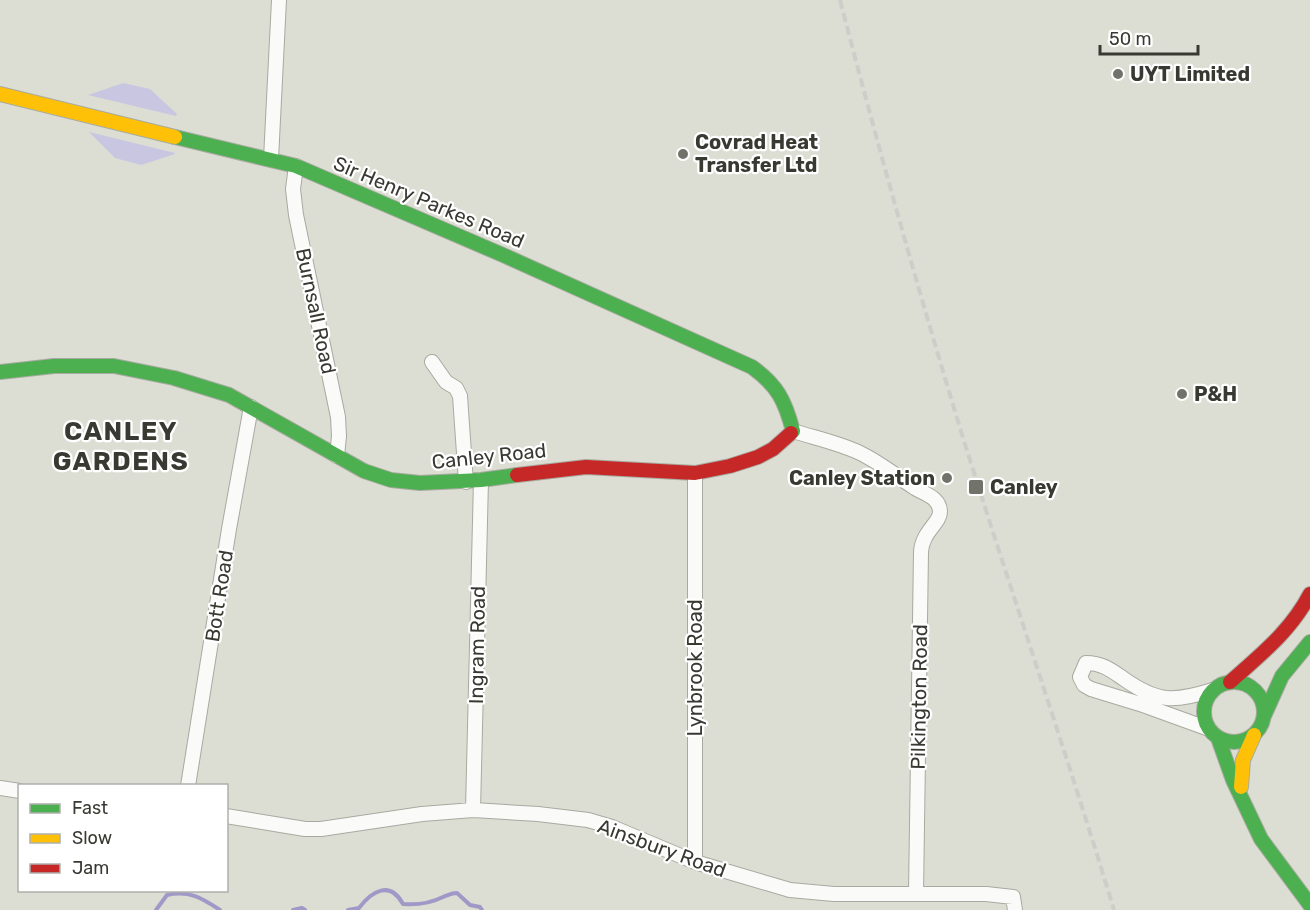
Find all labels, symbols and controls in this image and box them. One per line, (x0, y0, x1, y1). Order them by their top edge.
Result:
scale bar (1100, 18, 1198, 56)
text: 50 m (1109, 28, 1152, 50)
place label: UYT Limited (1130, 62, 1250, 86)
marker: UYT Limited (1111, 67, 1125, 81)
place label: Covrad Heat Transfer Ltd (695, 130, 818, 177)
marker: Covrad Heat Transfer Ltd (676, 147, 690, 161)
street label: Sir Henry Parkes Road (330, 151, 528, 253)
street label: Burnsall Road (291, 246, 341, 376)
place label: P&H (1194, 382, 1237, 406)
marker: P&H (1175, 387, 1189, 401)
district label: CANLEY GARDENS (53, 416, 189, 477)
street label: Canley Road (431, 438, 547, 474)
place label: Canley Station (789, 466, 935, 490)
marker: Canley Station (940, 471, 954, 485)
place label: Canley (990, 475, 1058, 499)
marker: Canley (967, 478, 985, 496)
street label: Bott Road (200, 548, 238, 644)
street label: Ingram Road (464, 586, 490, 704)
street label: Lynbrook Road (683, 599, 707, 737)
street label: Pilkington Road (906, 624, 932, 770)
legend (18, 784, 228, 892)
text: Fast (72, 797, 108, 819)
street label: Ainsbury Road (595, 814, 729, 882)
text: Slow (72, 827, 112, 849)
text: Jam (72, 857, 109, 879)

